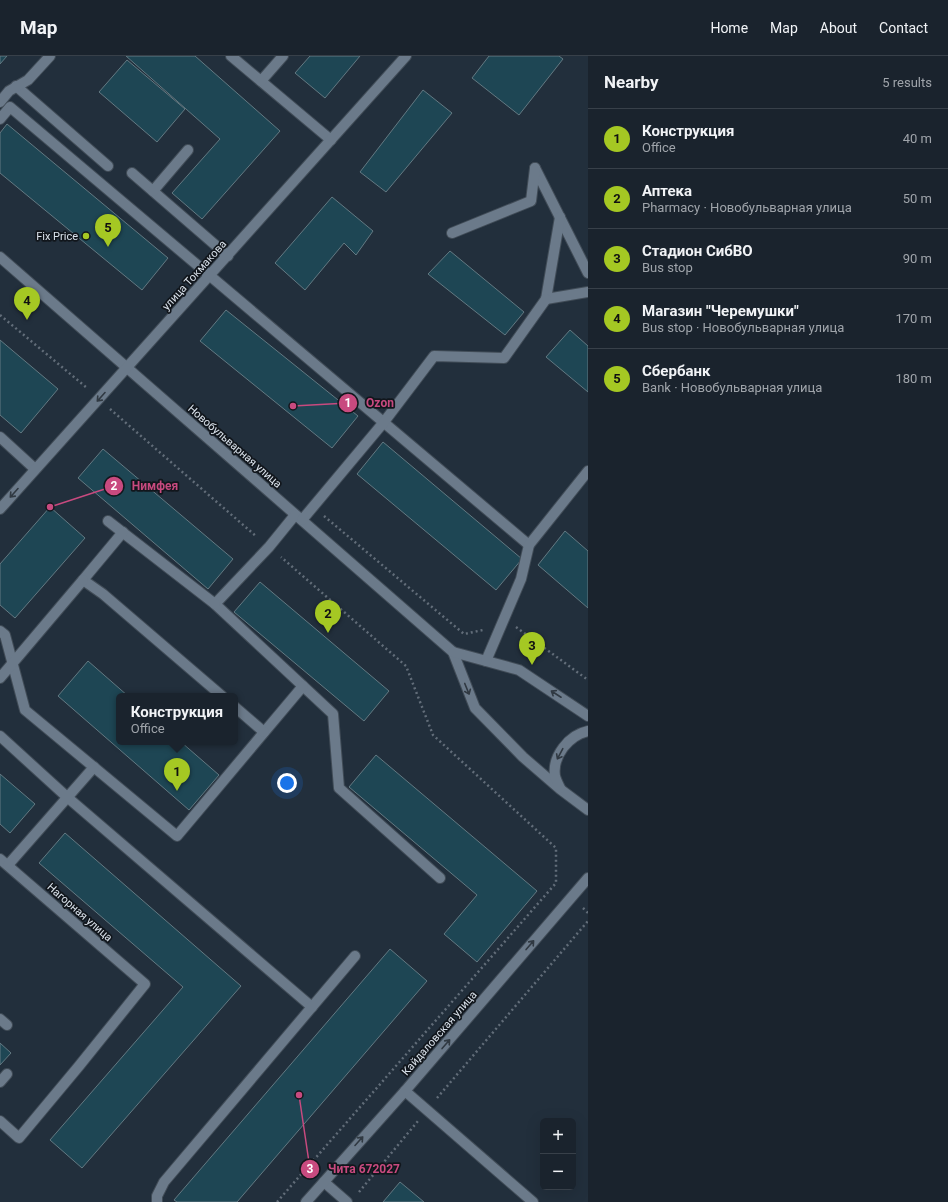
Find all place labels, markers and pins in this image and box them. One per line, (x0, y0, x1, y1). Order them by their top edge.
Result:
pin: 5 (95, 214, 121, 247)
place label: Fix Price (36, 230, 78, 243)
marker: Fix Price (81, 231, 91, 241)
pin: 4 (14, 287, 40, 320)
callout: Ozon (338, 391, 402, 415)
callout: Нимфея (104, 474, 186, 498)
pin: 2 (315, 600, 341, 633)
pin: 3 (519, 632, 545, 665)
pin: 1 (164, 758, 190, 791)
callout: Чита 672027 (300, 1157, 408, 1181)

